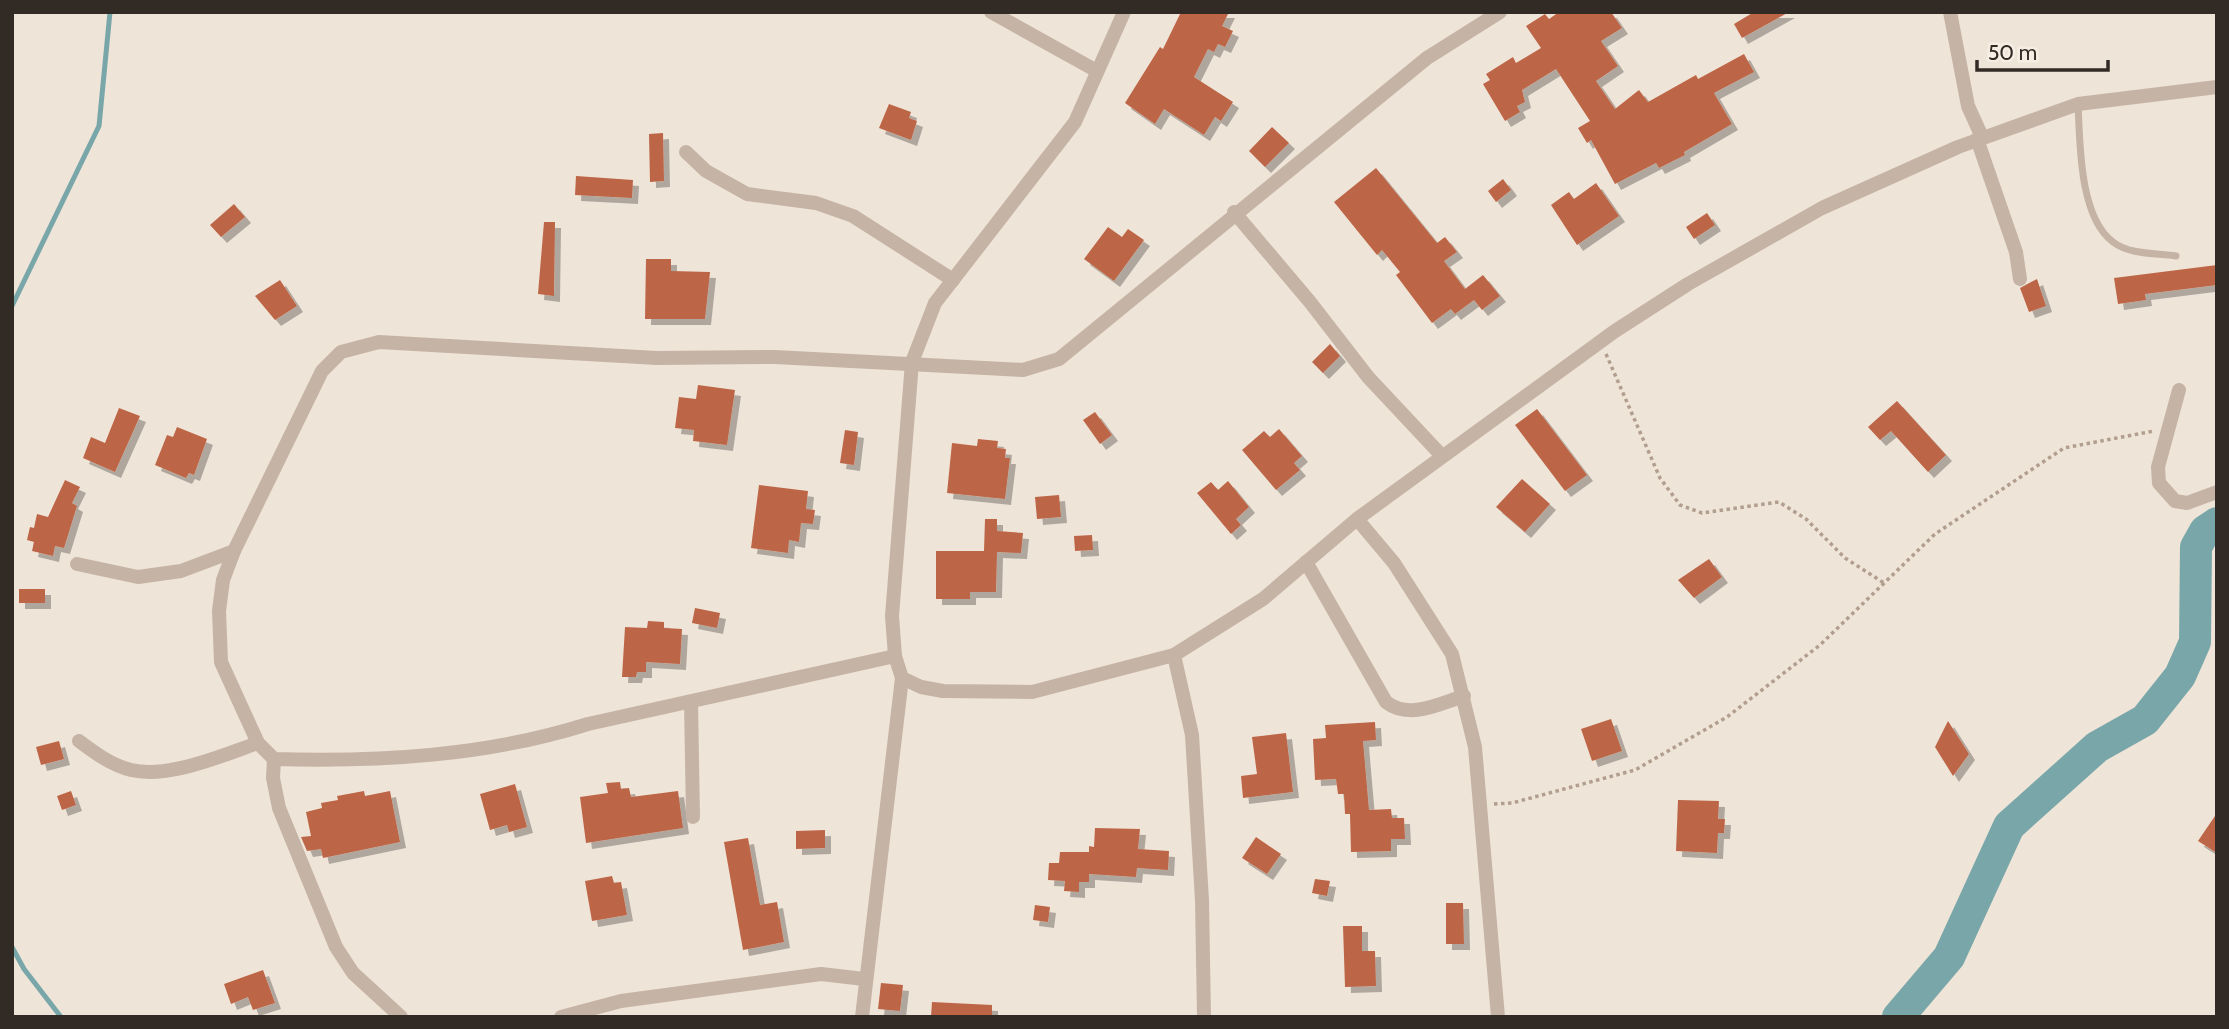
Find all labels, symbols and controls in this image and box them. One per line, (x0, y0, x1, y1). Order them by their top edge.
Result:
scale bar (1977, 28, 2108, 72)
text: 50 m (1988, 40, 2037, 65)

